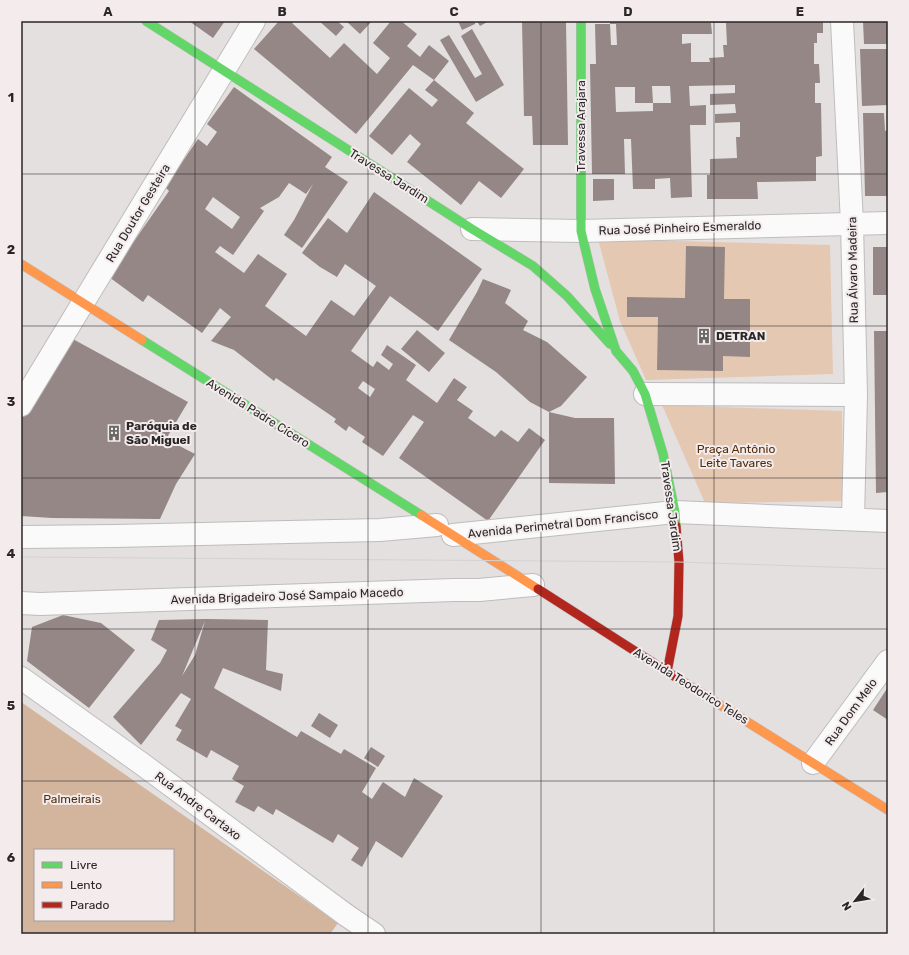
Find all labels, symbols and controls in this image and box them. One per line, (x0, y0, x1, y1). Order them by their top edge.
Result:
text: A (103, 4, 113, 19)
text: B (277, 4, 287, 19)
text: C (449, 4, 459, 19)
text: D (623, 4, 633, 19)
text: E (796, 4, 804, 19)
street label: Travessa Arajara (574, 80, 588, 172)
text: 1 (8, 90, 14, 105)
street label: Travessa Jardim (347, 146, 431, 206)
street label: Rua Doutor Gesteira (103, 161, 173, 265)
street label: Rua Álvaro Madeira (845, 217, 861, 323)
street label: Rua José Pinheiro Esmeraldo (598, 218, 762, 238)
text: 2 (7, 242, 15, 257)
building icon: DETRAN (695, 327, 713, 345)
place label: DETRAN (716, 329, 765, 343)
street label: Avenida Padre Cícero (204, 376, 312, 450)
text: 3 (7, 394, 16, 409)
place label: Paróquia de São Miguel (126, 419, 197, 447)
building icon: Paróquia de São Miguel (105, 424, 123, 442)
park label: Praça Antônio Leite Tavares (697, 442, 775, 470)
street label: Travessa Jardim (658, 460, 684, 552)
street label: Avenida Perimetral Dom Francisco (467, 507, 659, 541)
text: 4 (7, 546, 16, 561)
street label: Avenida Brigadeiro José Sampaio Macedo (170, 585, 404, 607)
street label: Avenida Teodorico Teles (631, 645, 751, 727)
street label: Rua Dom Melo (822, 676, 880, 748)
text: 5 (7, 698, 15, 713)
street label: Rua Andre Cartaxo (152, 769, 244, 843)
park label: Palmeirais (43, 792, 101, 806)
legend (34, 849, 174, 921)
text: 6 (7, 850, 16, 865)
text: Livre (70, 858, 98, 872)
text: Lento (70, 878, 102, 892)
north arrow (835, 881, 875, 921)
text: Parado (70, 898, 109, 912)
text: N (839, 899, 854, 913)

